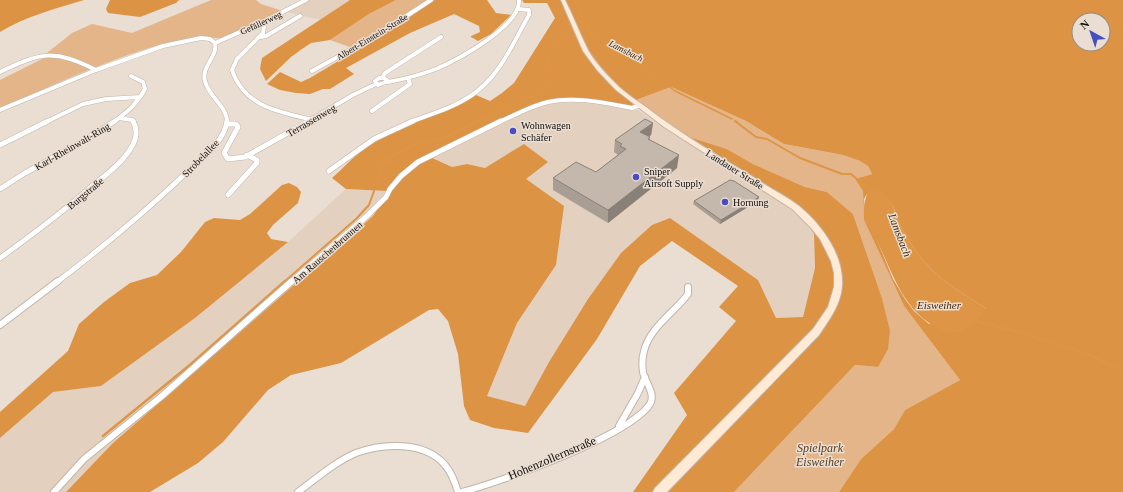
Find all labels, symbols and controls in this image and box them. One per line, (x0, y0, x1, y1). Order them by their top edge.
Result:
street label: Gefällerweg (239, 9, 284, 37)
street label: Albert-Einstein-Straße (335, 12, 409, 62)
north arrow (1071, 12, 1111, 52)
text: N (1078, 17, 1092, 31)
water label: Lamsbach (606, 38, 645, 64)
street label: Terrassenweg (285, 102, 338, 139)
street label: Karl-Rheinwalt-Ring (33, 120, 112, 172)
place label: Wohnwagen Schäfer (521, 120, 571, 143)
marker: Wohnwagen Schäfer (508, 126, 518, 136)
street label: Strobelallee (180, 137, 221, 179)
street label: Landauer Straße (704, 147, 766, 192)
place label: Sniper Airsoft Supply (644, 166, 703, 189)
marker: Sniper Airsoft Supply (631, 172, 641, 182)
street label: Burgstraße (65, 175, 106, 212)
marker: Hornung (720, 197, 730, 207)
place label: Hornung (733, 197, 769, 208)
water label: Lamsbach (886, 211, 914, 259)
street label: Am Rauschenbrunnen (290, 219, 365, 286)
water label: Eisweiher (916, 299, 962, 311)
street label: Hohenzollernstraße (506, 433, 598, 483)
park label: Spielpark Eisweiher (795, 441, 844, 469)

